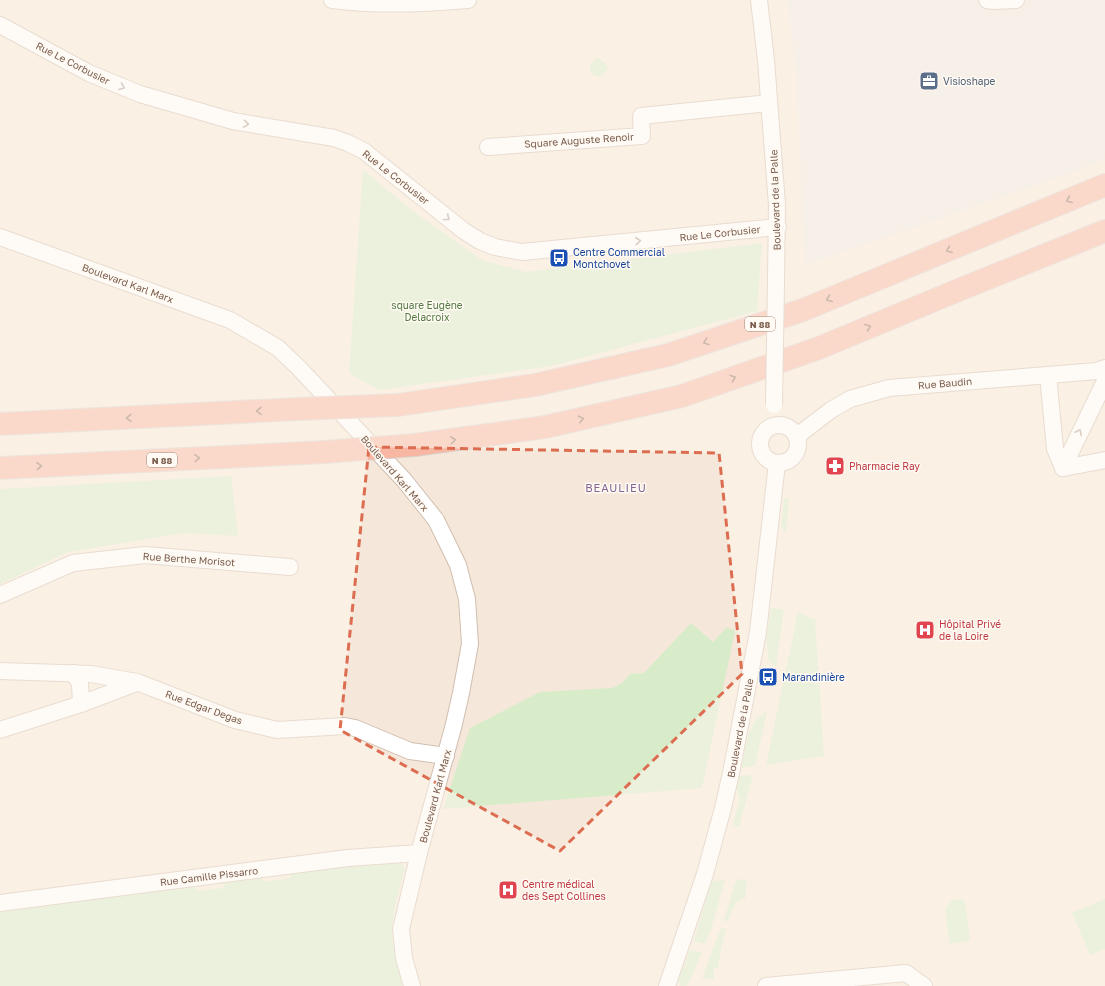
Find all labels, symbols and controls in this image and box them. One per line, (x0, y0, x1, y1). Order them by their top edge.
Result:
street label: Rue Le Corbusier (34, 39, 112, 87)
office icon: Visioshape (918, 70, 940, 92)
place label: Visioshape (943, 75, 996, 87)
one-way arrow (118, 82, 125, 90)
one-way arrow (243, 119, 250, 128)
street label: Square Auguste Renoir (524, 130, 634, 150)
street label: Rue Le Corbusier (360, 147, 432, 207)
street label: Boulevard de la Palle (767, 149, 783, 251)
one-way arrow (1066, 195, 1073, 203)
one-way arrow (443, 213, 450, 220)
street label: Rue Le Corbusier (679, 223, 761, 243)
one-way arrow (635, 236, 641, 245)
one-way arrow (945, 245, 953, 253)
place label: Centre Commercial Montchovet (573, 246, 665, 270)
bus stop icon: Centre Commercial Montchovet (548, 247, 570, 269)
street label: Boulevard Karl Marx (81, 261, 176, 305)
one-way arrow (825, 295, 832, 303)
park label: square Eugène Delacroix (391, 299, 463, 323)
road number: N 88 (745, 317, 775, 331)
one-way arrow (865, 324, 872, 332)
one-way arrow (703, 338, 710, 346)
one-way arrow (730, 374, 737, 382)
street label: Rue Baudin (917, 375, 973, 391)
one-way arrow (256, 407, 262, 415)
one-way arrow (126, 413, 132, 422)
one-way arrow (578, 416, 584, 424)
one-way arrow (1074, 429, 1082, 436)
street label: Boulevard Karl Marx (359, 433, 432, 514)
one-way arrow (450, 435, 456, 444)
road number: N 88 (147, 453, 177, 467)
one-way arrow (194, 454, 200, 463)
pharmacy icon: Pharmacie Ray (824, 455, 846, 477)
place label: Pharmacie Ray (849, 460, 920, 472)
one-way arrow (36, 462, 42, 470)
district label: BEAULIEU (585, 481, 647, 494)
street label: Rue Berthe Morisot (142, 550, 236, 568)
place label: Hôpital Privé de la Loire (939, 618, 1001, 642)
hospital icon: Hôpital Privé de la Loire (914, 619, 936, 641)
bus stop icon: Marandinière (757, 666, 779, 688)
place label: Marandinière (782, 671, 845, 683)
street label: Boulevard de la Palle (724, 677, 756, 779)
street label: Rue Edgar Degas (164, 687, 244, 727)
street label: Boulevard Karl Marx (417, 747, 453, 844)
street label: Rue Camille Pissarro (159, 864, 259, 888)
place label: Centre médical des Sept Collines (522, 878, 606, 902)
hospital icon: Centre médical des Sept Collines (497, 879, 519, 901)

